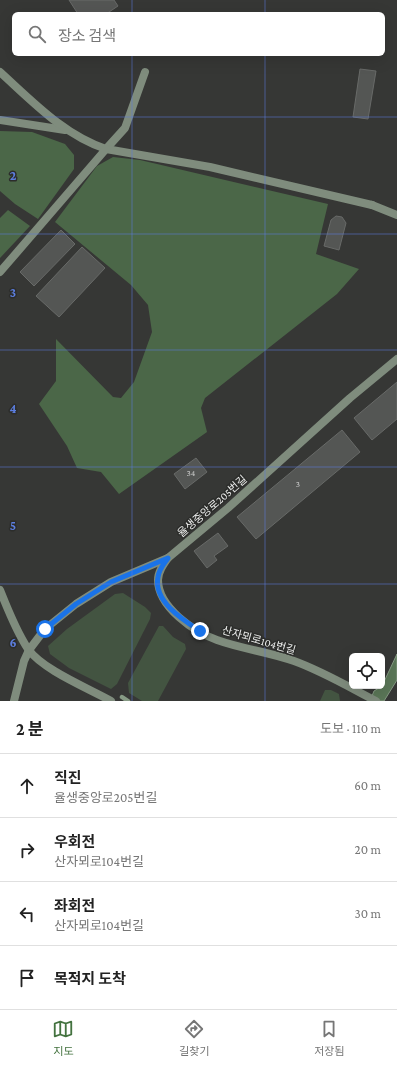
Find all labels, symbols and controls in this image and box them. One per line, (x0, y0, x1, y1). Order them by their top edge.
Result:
search box (12, 12, 385, 56)
icon: search (26, 23, 48, 45)
text: 장소 검색 (58, 28, 116, 44)
text: 2 (10, 168, 17, 183)
text: 3 (10, 285, 16, 300)
text: 4 (9, 401, 17, 416)
house number: 34 (187, 468, 196, 478)
street label: 율생중앙로205번길 (175, 473, 249, 539)
house number: 3 (296, 479, 300, 489)
text: 5 (10, 518, 16, 533)
route start (36, 620, 54, 638)
route end (191, 622, 209, 640)
street label: 산자뫼로104번길 (221, 624, 297, 656)
text: 6 (9, 635, 17, 650)
map controls (349, 653, 385, 689)
button: locate (349, 653, 385, 689)
text: 2 분 (16, 720, 44, 739)
text: 도보 · 110 m (320, 721, 381, 736)
text: 직진 (54, 770, 82, 786)
icon: ahead (16, 775, 38, 797)
text: 60 m (354, 778, 381, 793)
text: 율생중앙로205번길 (54, 790, 157, 805)
text: 우회전 (54, 834, 95, 850)
icon: right (16, 839, 38, 861)
text: 20 m (355, 842, 381, 857)
text: 산자뫼로104번길 (54, 854, 144, 869)
text: 좌회전 (54, 898, 95, 914)
icon: left (16, 903, 38, 925)
text: 30 m (355, 906, 381, 921)
text: 산자뫼로104번길 (54, 918, 144, 933)
icon: arrive (16, 967, 38, 989)
text: 목적지 도착 (54, 971, 126, 987)
tab: 지도 (52, 1018, 74, 1058)
tab: 길찾기 (179, 1018, 210, 1058)
tab: 저장됨 (314, 1018, 345, 1058)

